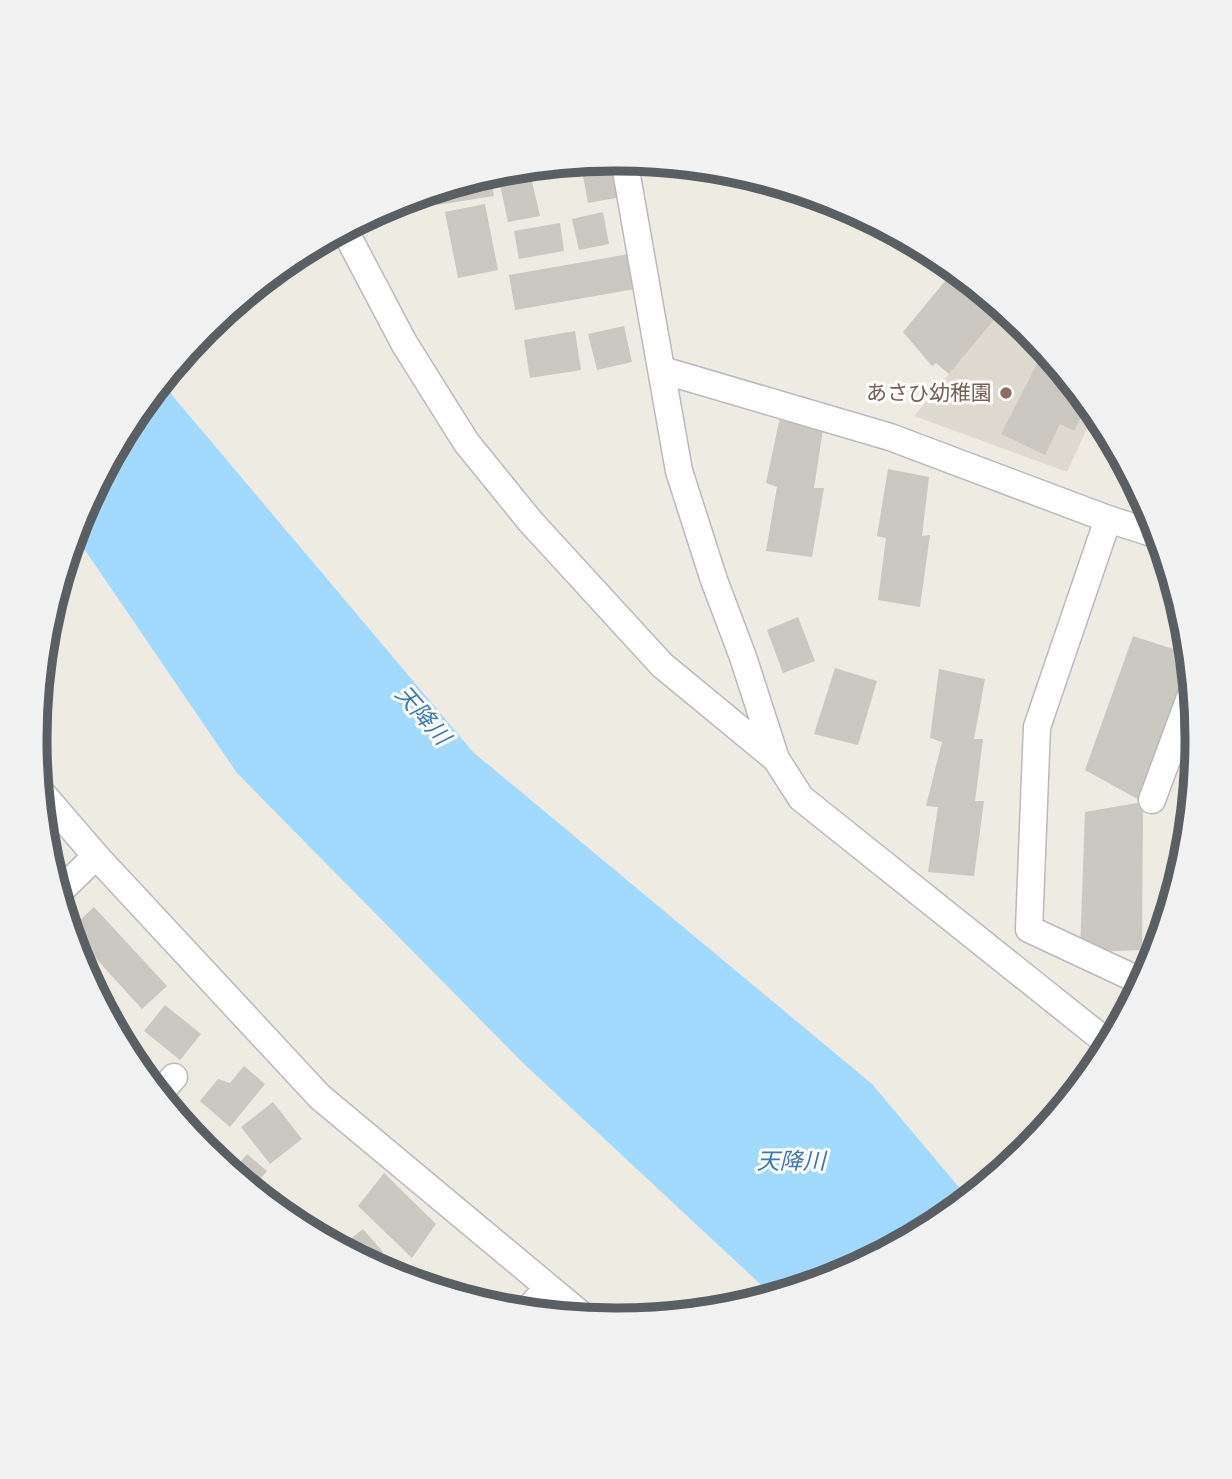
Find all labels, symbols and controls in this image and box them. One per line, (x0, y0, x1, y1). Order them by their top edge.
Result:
place label: あさひ幼稚園 (866, 380, 992, 405)
marker: あさひ幼稚園 (998, 385, 1014, 401)
water label: 天降川 (391, 680, 458, 752)
water label: 天降川 (757, 1147, 829, 1174)

